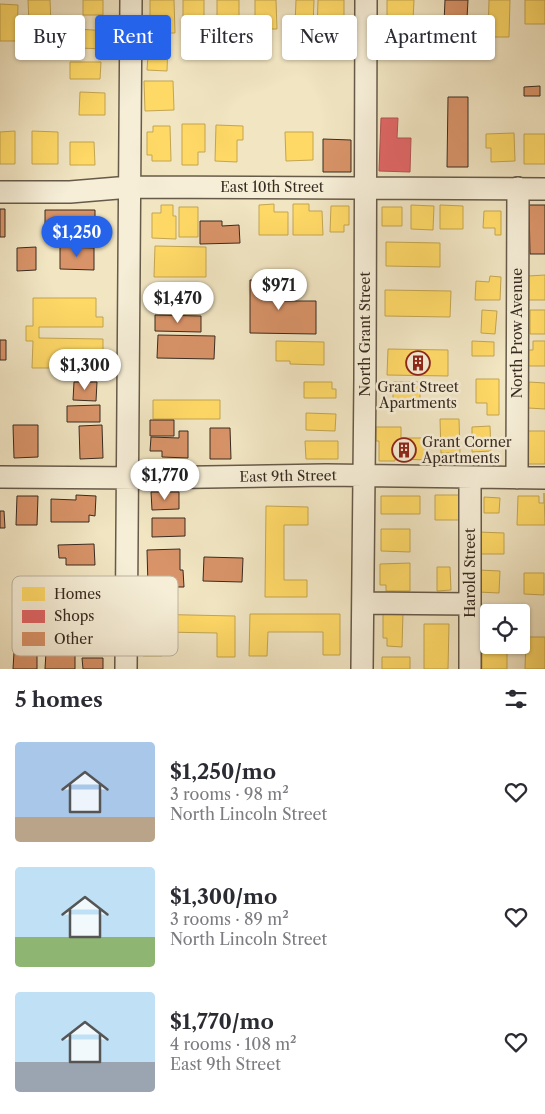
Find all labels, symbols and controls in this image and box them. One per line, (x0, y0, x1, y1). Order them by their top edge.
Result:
chip: Buy (15, 15, 85, 60)
chip: Rent (95, 15, 171, 60)
chip: Filters (181, 15, 272, 60)
chip: New (282, 15, 357, 60)
chip: Apartment (367, 15, 495, 60)
street label: East 10th Street (220, 178, 324, 196)
pin: $1,250 (36, 216, 118, 258)
text: $1,250 (52, 222, 102, 242)
pin: $971 (249, 268, 309, 311)
street label: North Prow Avenue (508, 268, 526, 398)
street label: North Grant Street (356, 272, 374, 396)
text: $971 (262, 275, 296, 295)
pin: $1,470 (137, 282, 219, 324)
text: $1,470 (154, 288, 202, 308)
pin: $1,300 (44, 348, 126, 391)
building icon: Grant Street Apartments (405, 350, 431, 376)
text: $1,300 (60, 355, 110, 375)
place label: Grant Street Apartments (377, 378, 459, 412)
place label: Grant Corner Apartments (421, 433, 512, 467)
building icon: Grant Corner Apartments (391, 437, 417, 463)
pin: $1,770 (124, 458, 206, 501)
text: $1,770 (141, 465, 189, 485)
street label: East 9th Street (239, 466, 337, 486)
street label: Harold Street (461, 528, 479, 618)
legend (12, 576, 178, 656)
text: Homes (54, 585, 101, 603)
map controls (480, 604, 530, 654)
button: locate (480, 604, 530, 654)
text: Shops (54, 607, 94, 625)
text: Other (54, 630, 93, 648)
icon: filters (502, 685, 530, 713)
text: 5 homes (15, 687, 103, 712)
text: $1,250/mo (170, 759, 276, 784)
icon: home (55, 762, 115, 822)
icon: heart (502, 778, 530, 806)
text: 3 rooms · 98 m² (170, 784, 289, 804)
text: North Lincoln Street (170, 804, 327, 824)
text: $1,300/mo (170, 884, 277, 909)
icon: home (55, 887, 115, 947)
icon: heart (502, 903, 530, 931)
text: 3 rooms · 89 m² (170, 909, 289, 929)
text: North Lincoln Street (170, 929, 327, 949)
text: $1,770/mo (170, 1009, 274, 1034)
icon: home (55, 1012, 115, 1072)
icon: heart (502, 1028, 530, 1056)
text: 4 rooms · 108 m² (170, 1034, 297, 1054)
text: East 9th Street (170, 1054, 281, 1074)

